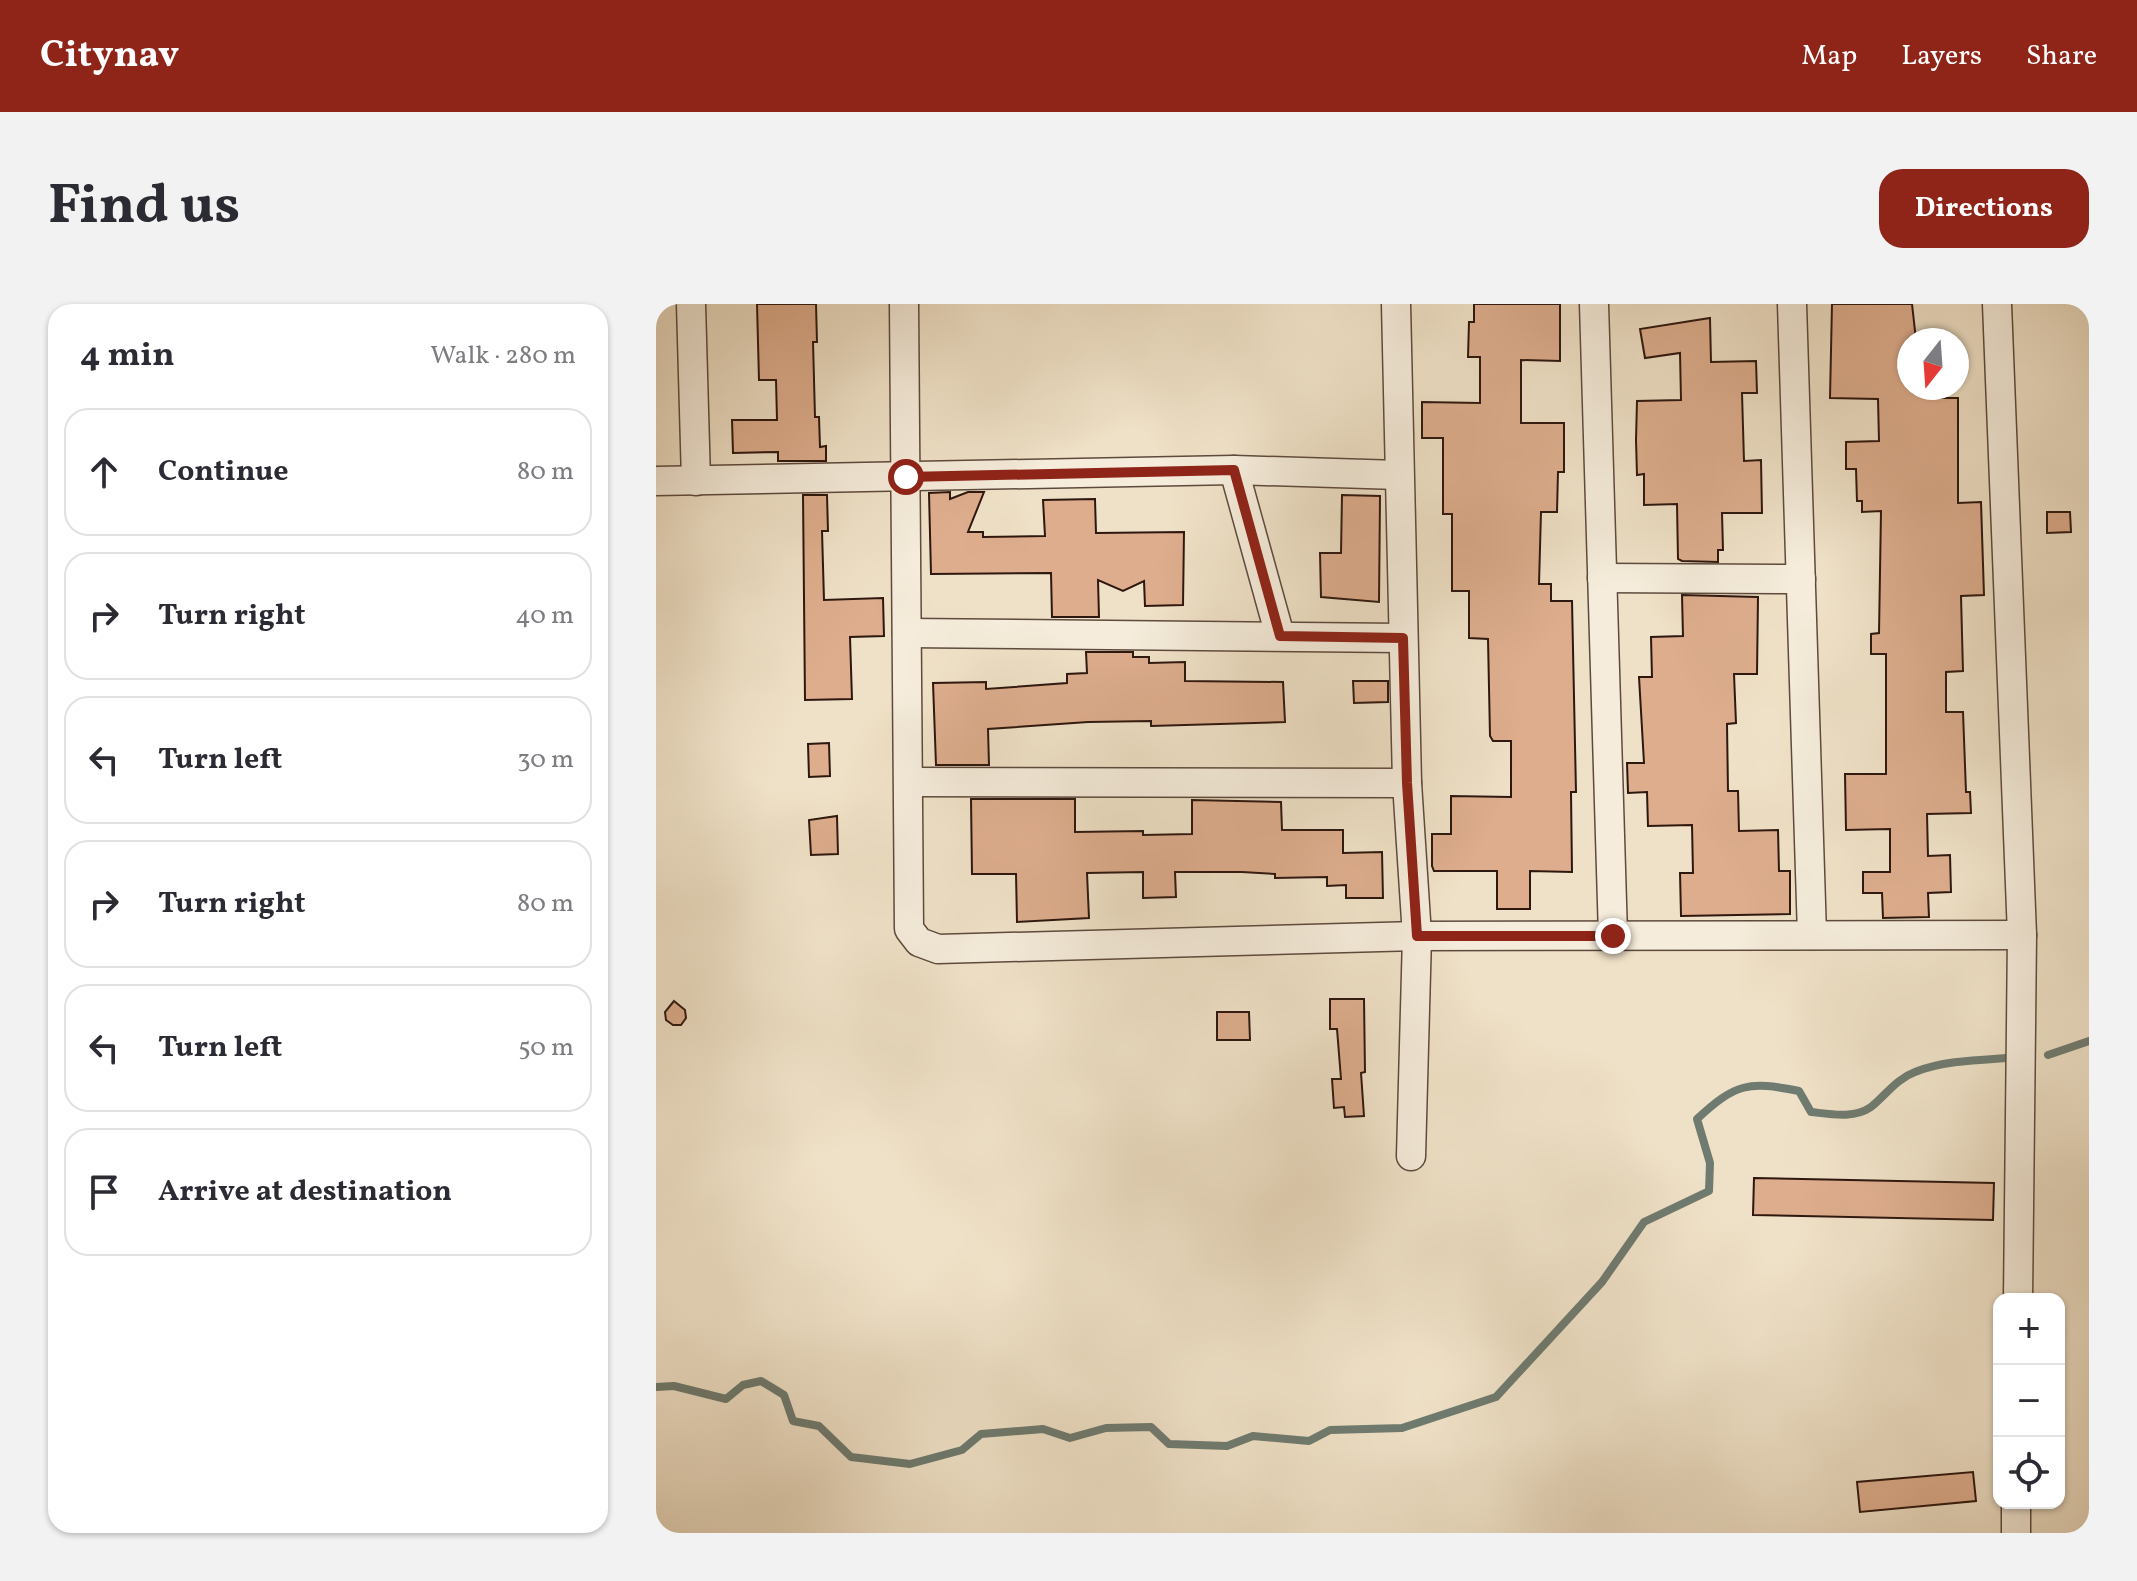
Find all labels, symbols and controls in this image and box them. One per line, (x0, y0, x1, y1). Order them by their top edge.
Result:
text: Citynav (40, 30, 179, 83)
text: Map (1801, 37, 1857, 76)
text: Layers (1901, 37, 1982, 76)
text: Share (2026, 37, 2097, 76)
text: Find us (48, 169, 240, 247)
button: Directions (1879, 169, 2089, 248)
north arrow (1897, 328, 1969, 400)
text: 4 min (80, 333, 175, 380)
text: Walk · 280 m (430, 338, 576, 374)
icon: ahead (82, 450, 126, 494)
text: Continue (158, 451, 289, 493)
text: 80 m (517, 454, 574, 490)
route start (888, 459, 924, 495)
icon: right (82, 594, 126, 638)
text: Turn right (158, 595, 306, 637)
text: 40 m (515, 598, 574, 634)
icon: left (82, 738, 126, 782)
text: Turn left (158, 739, 282, 781)
text: 30 m (517, 742, 574, 778)
icon: right (82, 882, 126, 926)
text: Turn right (158, 883, 306, 925)
text: 80 m (517, 886, 574, 922)
route end (1595, 918, 1631, 954)
icon: left (82, 1026, 126, 1070)
text: Turn left (158, 1027, 282, 1069)
text: 50 m (518, 1030, 574, 1066)
icon: arrive (82, 1170, 126, 1214)
text: Arrive at destination (158, 1171, 452, 1213)
map controls (1993, 1293, 2065, 1509)
button: + (1993, 1293, 2065, 1365)
button: − (1993, 1365, 2065, 1437)
button: locate (1993, 1437, 2065, 1509)

